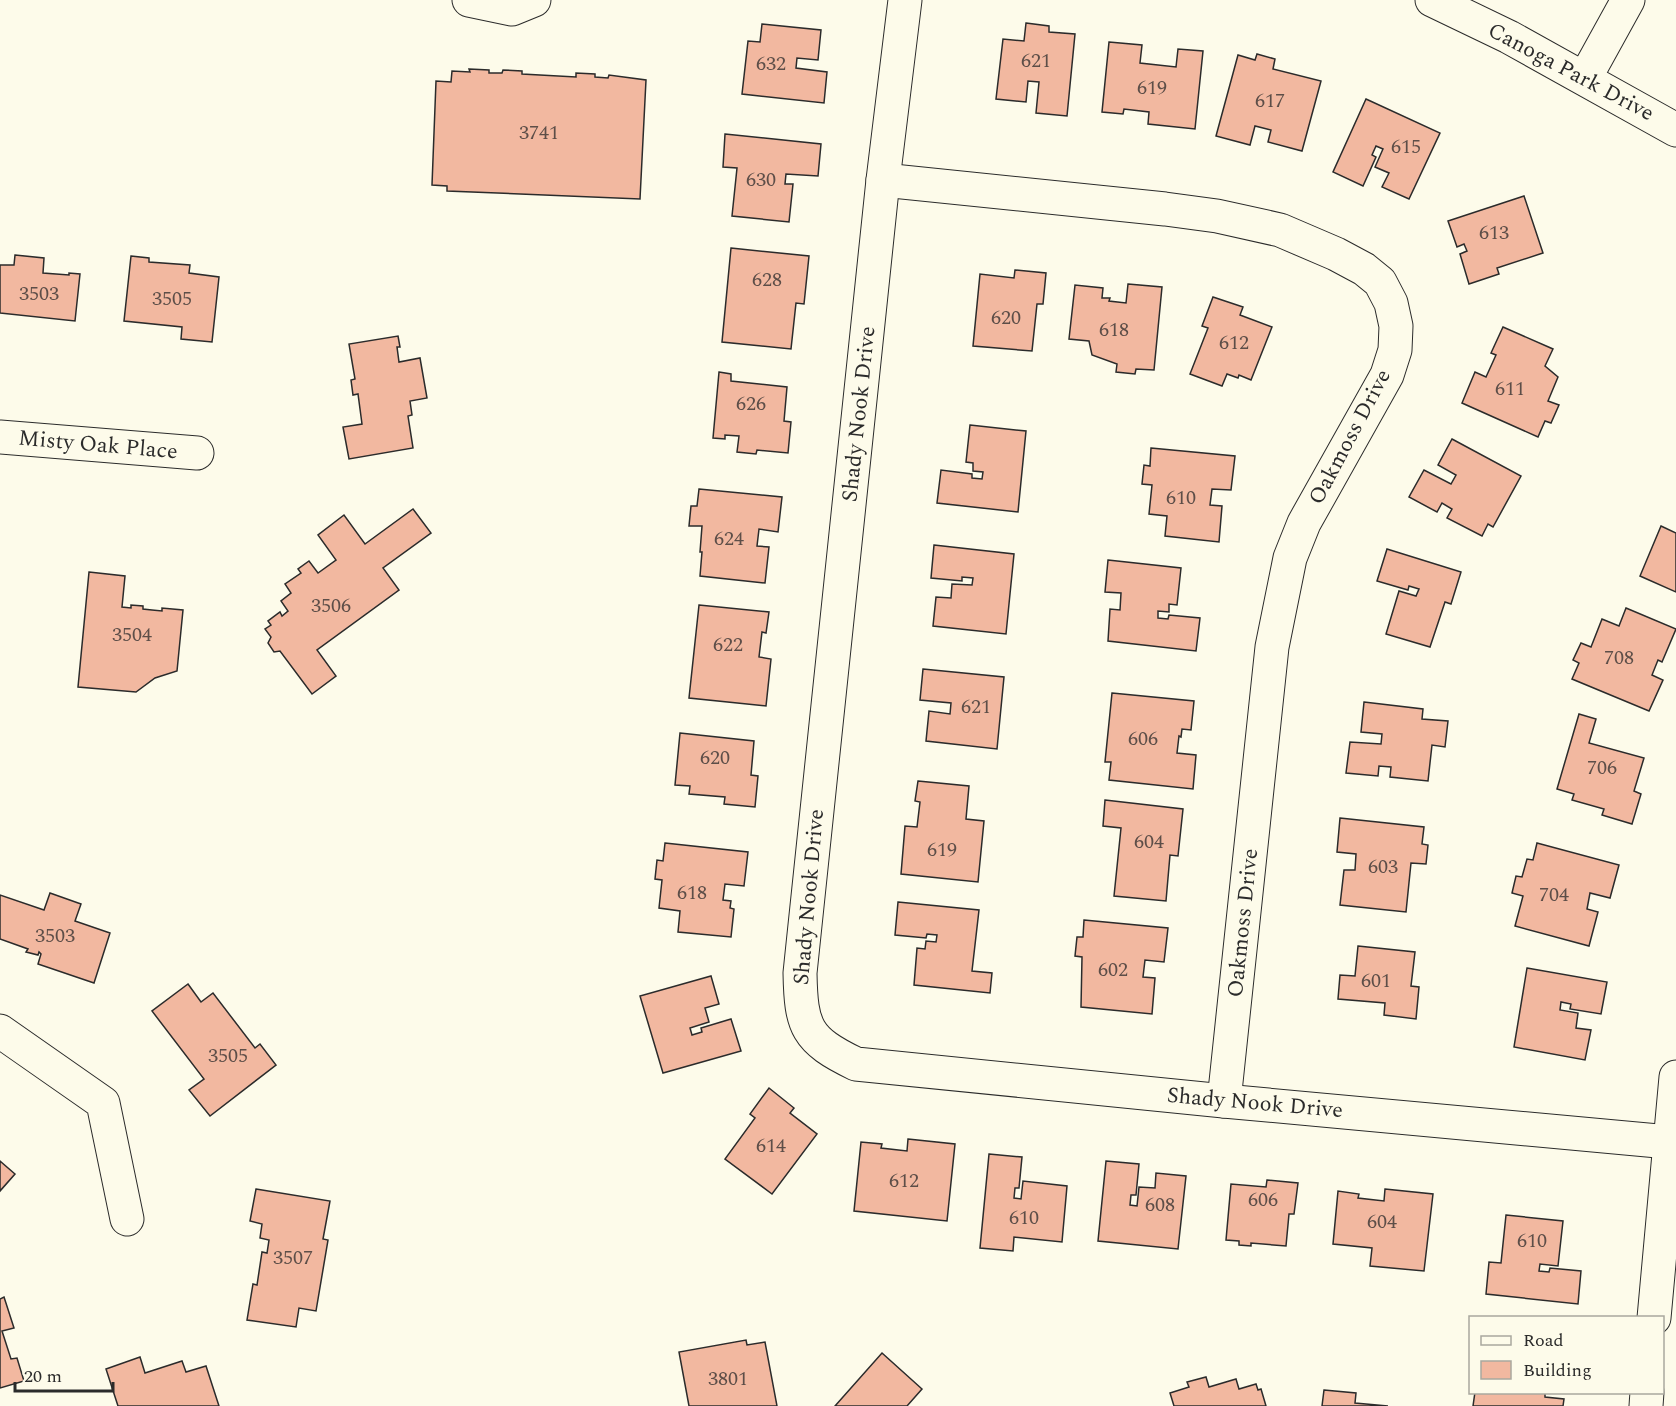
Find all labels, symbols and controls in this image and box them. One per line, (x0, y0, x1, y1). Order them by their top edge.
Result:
street label: Canoga Park Drive (1482, 14, 1660, 130)
house number: 621 (1021, 46, 1051, 76)
house number: 632 (756, 49, 786, 79)
house number: 619 (1137, 73, 1167, 103)
house number: 617 (1255, 86, 1285, 116)
house number: 3741 (519, 118, 559, 148)
house number: 615 (1391, 132, 1421, 162)
house number: 630 (746, 165, 776, 195)
house number: 613 (1479, 218, 1509, 248)
house number: 628 (752, 265, 782, 295)
house number: 3503 (19, 279, 59, 309)
house number: 3505 (152, 284, 192, 314)
house number: 620 (991, 303, 1021, 333)
house number: 618 (1099, 315, 1129, 345)
street label: Shady Nook Drive (833, 324, 885, 504)
house number: 612 (1219, 328, 1249, 358)
street label: Oakmoss Drive (1300, 363, 1400, 511)
house number: 611 (1495, 374, 1525, 404)
house number: 626 (736, 389, 766, 419)
street label: Misty Oak Place (17, 422, 179, 468)
house number: 610 (1166, 483, 1196, 513)
house number: 624 (714, 524, 744, 554)
house number: 3506 (311, 591, 351, 621)
house number: 3504 (112, 620, 152, 650)
house number: 622 (713, 630, 743, 660)
house number: 708 (1604, 643, 1634, 673)
house number: 621 (961, 692, 991, 722)
house number: 606 (1128, 724, 1158, 754)
house number: 620 (700, 743, 730, 773)
house number: 706 (1587, 753, 1617, 783)
street label: Shady Nook Drive (785, 808, 833, 986)
house number: 604 (1134, 827, 1164, 857)
house number: 619 (927, 835, 957, 865)
street label: Oakmoss Drive (1219, 847, 1267, 999)
house number: 603 (1368, 852, 1398, 882)
house number: 618 (677, 878, 707, 908)
house number: 704 (1539, 880, 1569, 910)
house number: 3503 (35, 921, 75, 951)
house number: 602 (1098, 955, 1128, 985)
house number: 601 (1361, 966, 1391, 996)
house number: 3505 (208, 1041, 248, 1071)
street label: Shady Nook Drive (1166, 1079, 1344, 1127)
house number: 614 (756, 1131, 786, 1161)
house number: 612 (889, 1166, 919, 1196)
house number: 606 (1248, 1185, 1278, 1215)
house number: 608 (1145, 1190, 1175, 1220)
house number: 610 (1009, 1203, 1039, 1233)
house number: 604 (1367, 1207, 1397, 1237)
house number: 610 (1517, 1226, 1547, 1256)
house number: 3507 (273, 1243, 313, 1273)
legend (1469, 1316, 1664, 1394)
text: Road (1523, 1327, 1564, 1354)
scale bar (15, 1355, 112, 1393)
text: Building (1523, 1357, 1592, 1384)
text: 20 m (24, 1363, 62, 1390)
house number: 3801 (708, 1364, 748, 1394)

